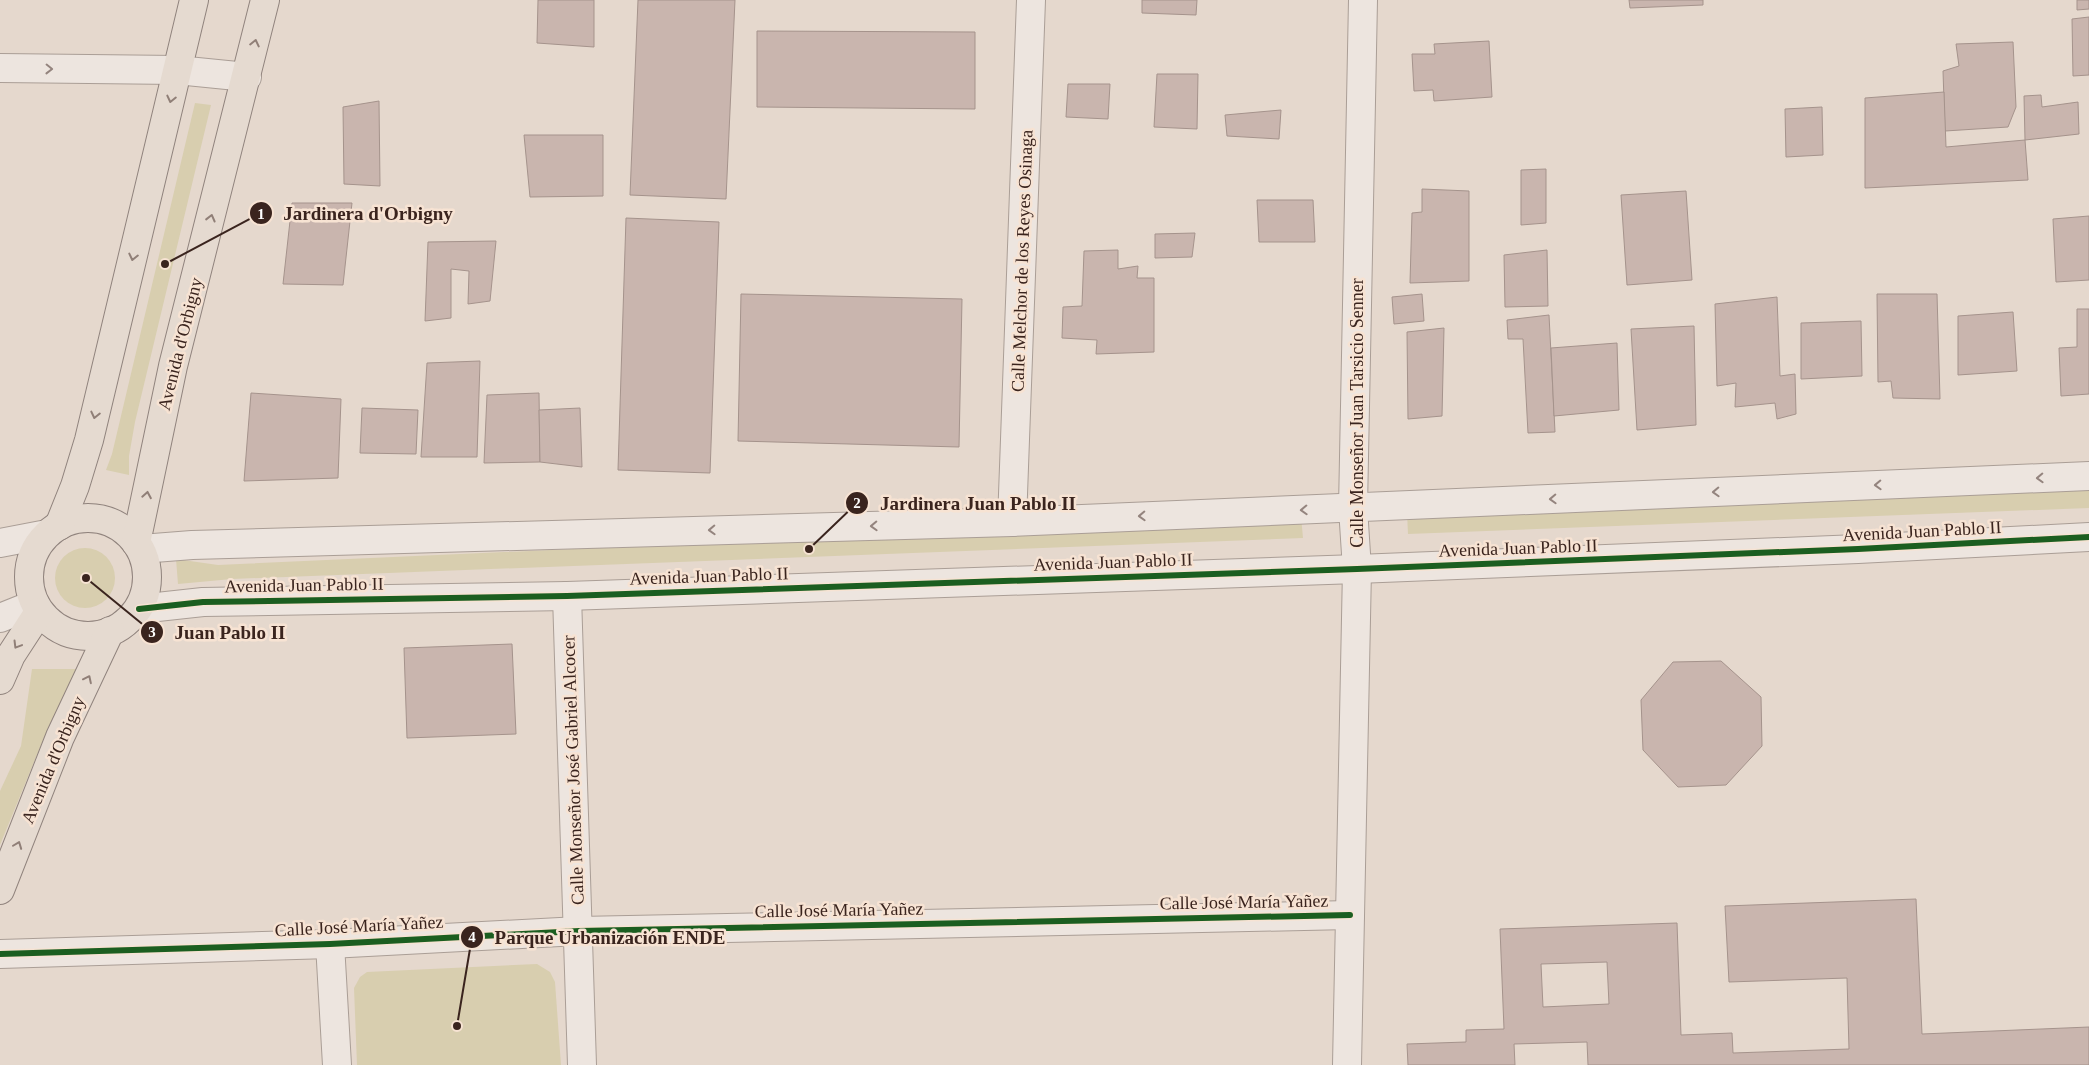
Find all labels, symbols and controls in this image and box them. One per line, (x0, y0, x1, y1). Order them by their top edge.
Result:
one-way arrow (249, 39, 260, 48)
one-way arrow (45, 63, 53, 74)
one-way arrow (166, 94, 177, 103)
street label: Calle Melchor de los Reyes Osinaga (1007, 130, 1037, 392)
callout: Jardinera d'Orbigny (249, 196, 463, 230)
text: Jardinera d'Orbigny (283, 203, 453, 224)
text: 1 (257, 206, 265, 222)
one-way arrow (205, 213, 216, 222)
one-way arrow (128, 252, 139, 261)
street label: Avenida d'Orbigny (154, 275, 206, 413)
street label: Calle Monseñor Juan Tarsicio Senner (1347, 278, 1367, 548)
one-way arrow (90, 410, 101, 419)
one-way arrow (2036, 473, 2044, 484)
one-way arrow (1874, 480, 1882, 491)
callout: Jardinera Juan Pablo II (845, 486, 1086, 520)
one-way arrow (1711, 487, 1719, 498)
one-way arrow (141, 491, 152, 499)
text: Jardinera Juan Pablo II (880, 493, 1076, 514)
one-way arrow (1549, 494, 1557, 505)
text: 2 (853, 495, 861, 511)
one-way arrow (1300, 505, 1308, 515)
one-way arrow (1137, 511, 1145, 522)
street label: Avenida Juan Pablo II (1842, 517, 2002, 545)
one-way arrow (870, 520, 878, 531)
one-way arrow (708, 525, 716, 536)
street label: Avenida Juan Pablo II (1438, 535, 1598, 561)
street label: Avenida Juan Pablo II (1033, 549, 1193, 575)
street label: Avenida Juan Pablo II (629, 563, 789, 589)
street label: Avenida Juan Pablo II (224, 574, 384, 596)
callout: Juan Pablo II (139, 615, 295, 649)
text: Juan Pablo II (175, 622, 285, 643)
text: 3 (148, 624, 156, 640)
street label: Calle Monseñor José Gabriel Alcocer (558, 635, 588, 905)
one-way arrow (14, 639, 24, 648)
one-way arrow (82, 675, 92, 684)
street label: Avenida d'Orbigny (17, 693, 89, 827)
one-way arrow (12, 841, 22, 850)
street label: Calle José María Yañez (1159, 891, 1329, 913)
street label: Calle José María Yañez (754, 899, 924, 921)
street label: Calle José María Yañez (274, 912, 444, 940)
callout: Parque Urbanización ENDE (460, 920, 736, 954)
text: Parque Urbanización ENDE (495, 927, 725, 948)
text: 4 (468, 929, 476, 945)

